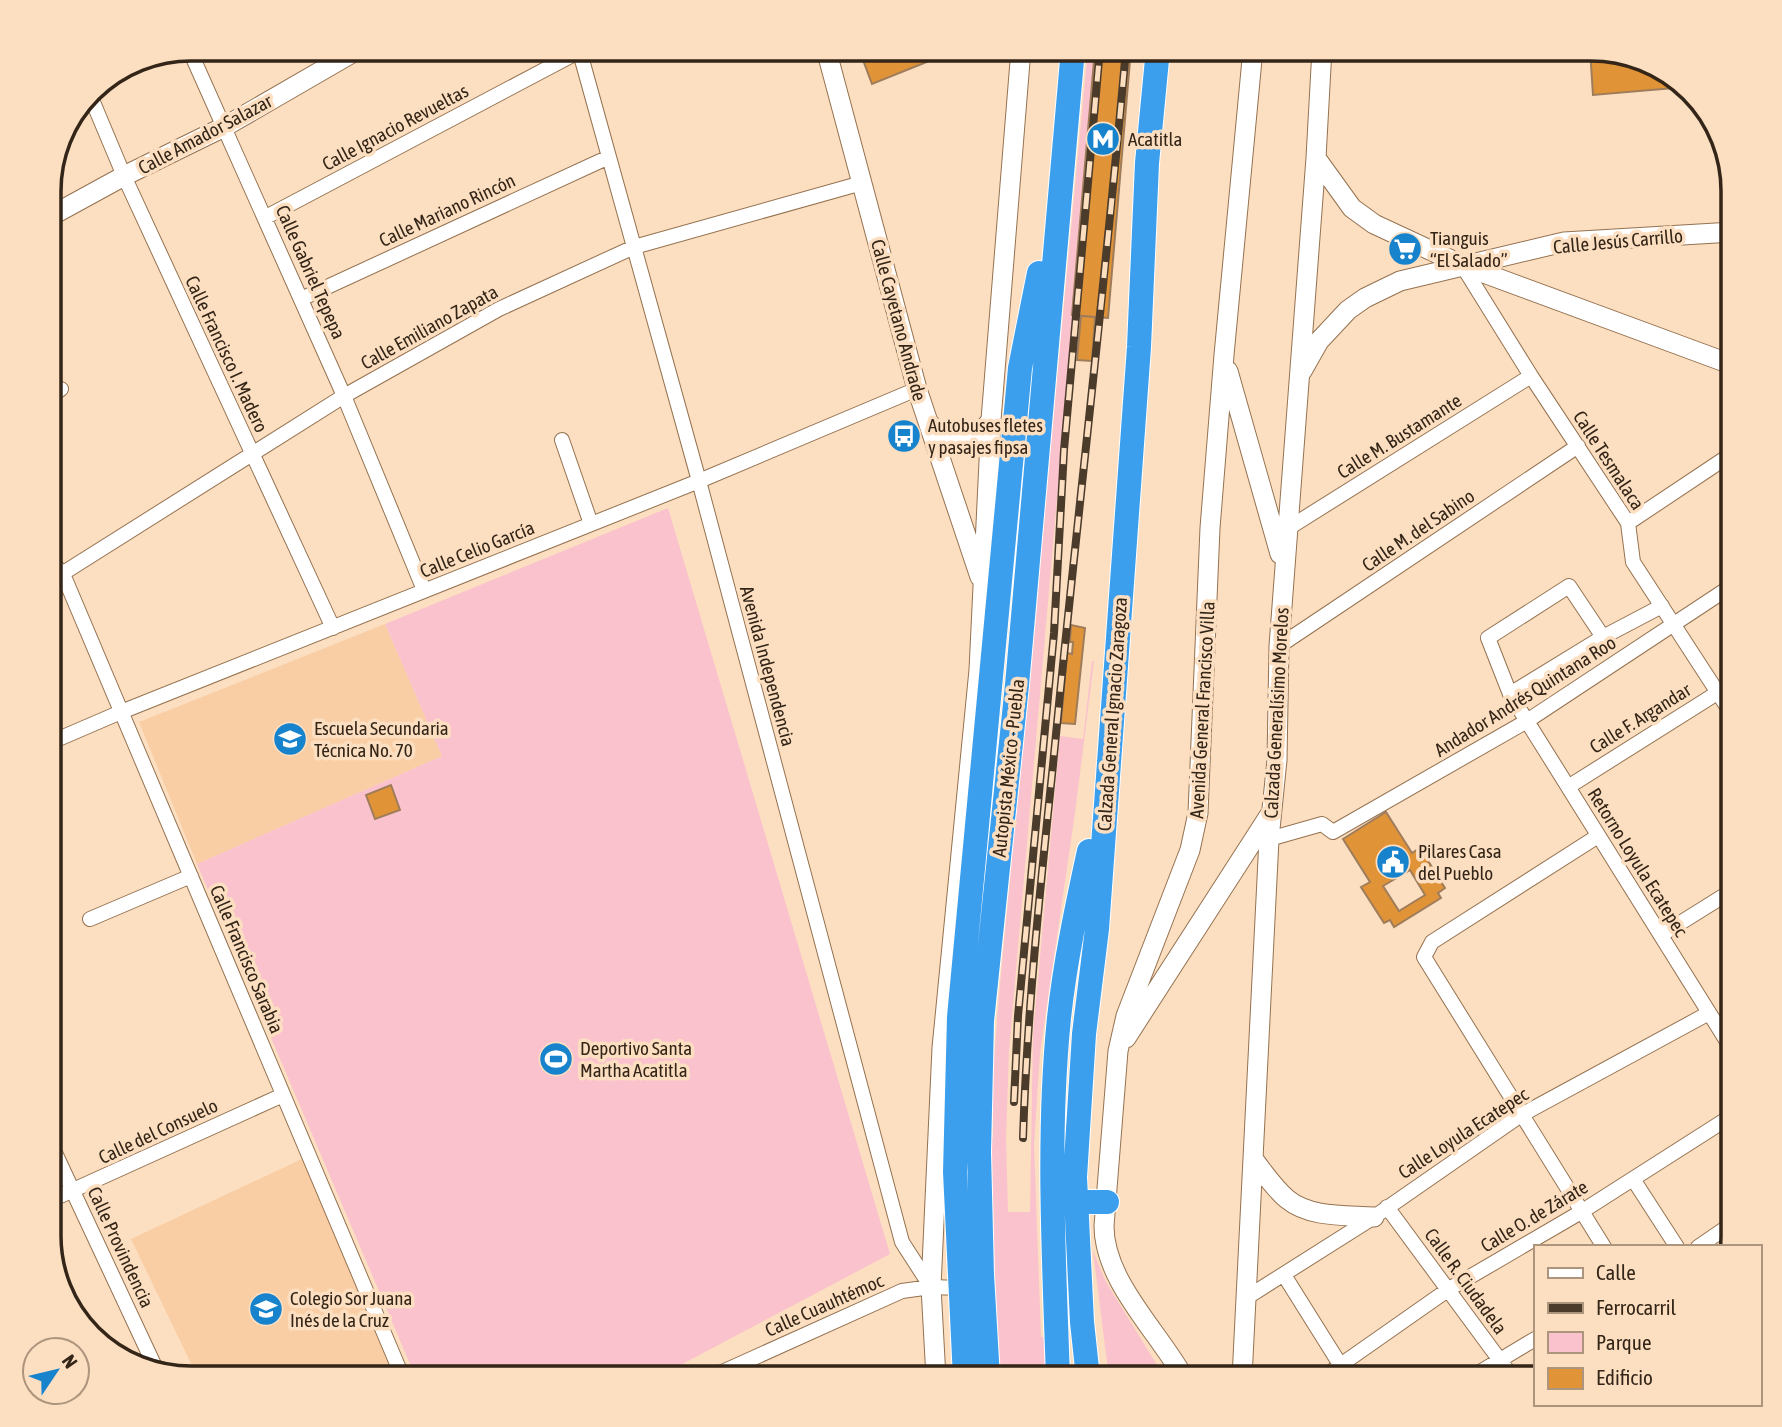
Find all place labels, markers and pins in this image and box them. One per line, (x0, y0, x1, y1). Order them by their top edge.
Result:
metro station icon: Acatitla (1084, 120, 1122, 158)
place label: Acatitla (1128, 128, 1182, 150)
place label: Tianguis “El Salado” (1430, 227, 1507, 271)
supermarket icon: Tianguis “El Salado” (1386, 230, 1424, 268)
place label: Autobuses fletes y pasajes fipsa (928, 414, 1043, 458)
bus stop icon: Autobuses fletes y pasajes fipsa (885, 417, 923, 455)
place label: Escuela Secundaria Técnica No. 70 (314, 717, 449, 761)
school or university icon: Escuela Secundaria Técnica No. 70 (271, 720, 309, 758)
place label: Pilares Casa del Pueblo (1418, 840, 1502, 884)
public building icon: Pilares Casa del Pueblo (1374, 843, 1412, 881)
place label: Deportivo Santa Martha Acatitla (580, 1037, 692, 1081)
sports icon: Deportivo Santa Martha Acatitla (537, 1040, 575, 1078)
place label: Colegio Sor Juana Inés de la Cruz (290, 1287, 412, 1331)
school or university icon: Colegio Sor Juana Inés de la Cruz (247, 1290, 285, 1328)

